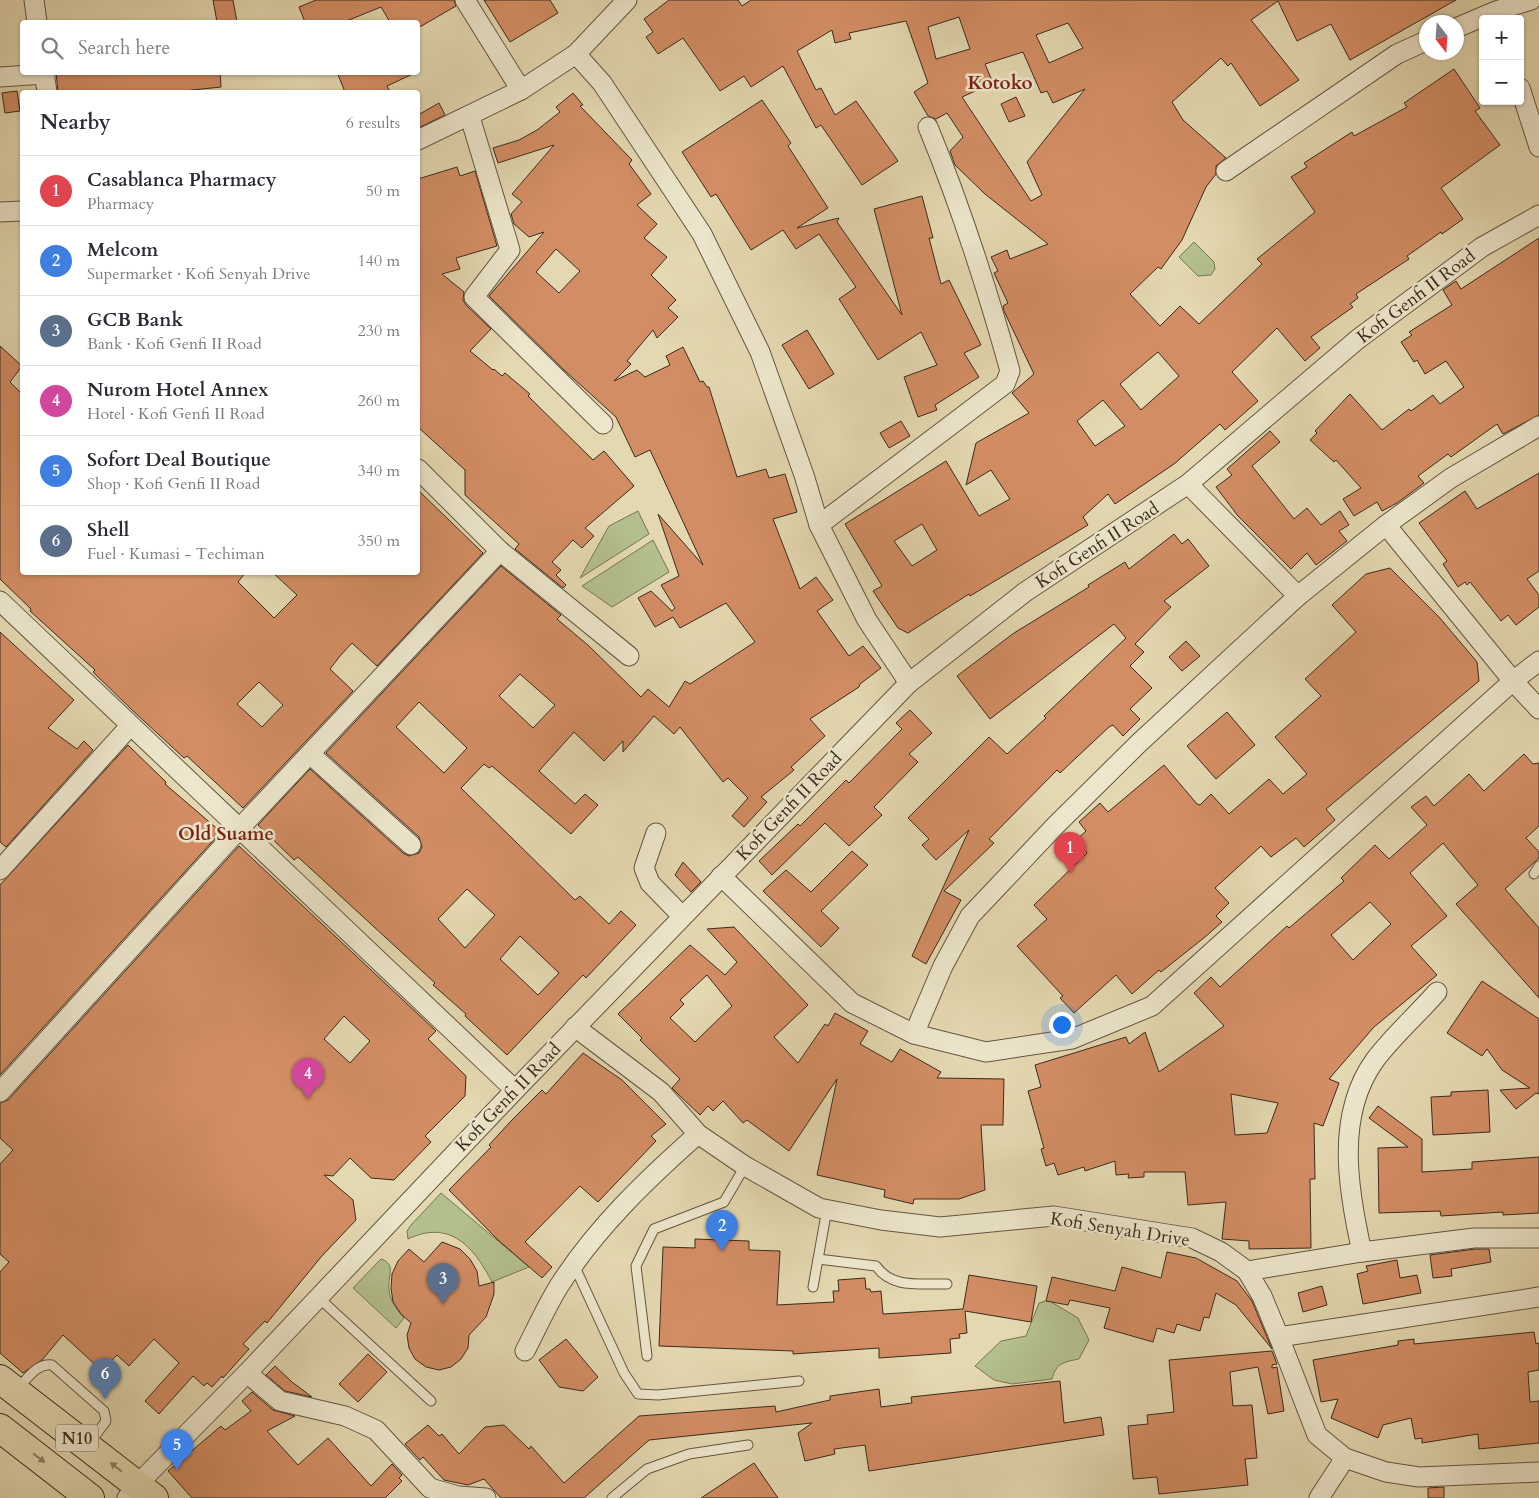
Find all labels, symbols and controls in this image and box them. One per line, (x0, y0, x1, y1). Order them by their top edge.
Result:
north arrow (1419, 15, 1464, 60)
map controls (1479, 15, 1524, 105)
button: + (1479, 15, 1524, 60)
search box (20, 20, 420, 75)
icon: search (38, 34, 66, 62)
text: Search here (78, 35, 170, 61)
button: − (1479, 60, 1524, 105)
district label: Kotoko (967, 70, 1033, 96)
text: Nearby (40, 108, 111, 137)
text: 6 results (346, 112, 400, 134)
text: Casablanca Pharmacy (87, 167, 277, 193)
text: 1 (52, 180, 60, 202)
text: 50 m (366, 180, 400, 202)
text: Pharmacy (87, 193, 154, 215)
text: Melcom (87, 237, 158, 263)
street label: Kofi Genfi II Road (1352, 243, 1481, 349)
text: 2 (52, 250, 60, 272)
text: 140 m (358, 250, 400, 272)
text: Supermarket · Kofi Senyah Drive (87, 263, 311, 285)
text: GCB Bank (87, 307, 183, 333)
text: 3 (52, 320, 60, 342)
text: 230 m (358, 320, 400, 342)
text: Bank · Kofi Genfi II Road (87, 333, 262, 355)
text: Nurom Hotel Annex (87, 377, 269, 403)
text: 4 (52, 390, 60, 412)
text: 260 m (358, 390, 400, 412)
text: Hotel · Kofi Genfi II Road (87, 403, 265, 425)
text: Sofort Deal Boutique (87, 447, 271, 473)
text: 5 (52, 460, 60, 482)
text: 340 m (358, 460, 400, 482)
text: Shop · Kofi Genfi II Road (87, 473, 260, 495)
street label: Kofi Genfi II Road (1031, 496, 1164, 595)
text: Shell (87, 517, 129, 543)
text: 6 (52, 530, 60, 552)
text: 350 m (358, 530, 400, 552)
text: Fuel · Kumasi - Techiman (87, 543, 265, 565)
street label: Kofi Genfi II Road (731, 746, 848, 866)
district label: Old Suame (178, 821, 274, 847)
pin: 1 (1054, 832, 1086, 873)
your location (1049, 1012, 1075, 1038)
street label: Kofi Genfi II Road (450, 1037, 567, 1157)
pin: 4 (292, 1058, 324, 1099)
street label: Kofi Senyah Drive (1048, 1206, 1192, 1253)
pin: 2 (706, 1210, 738, 1251)
pin: 3 (427, 1263, 459, 1304)
pin: 6 (89, 1358, 121, 1399)
road number: N10 (56, 1425, 98, 1452)
pin: 5 (161, 1429, 193, 1470)
one-way arrow (32, 1452, 45, 1463)
one-way arrow (110, 1462, 123, 1473)

